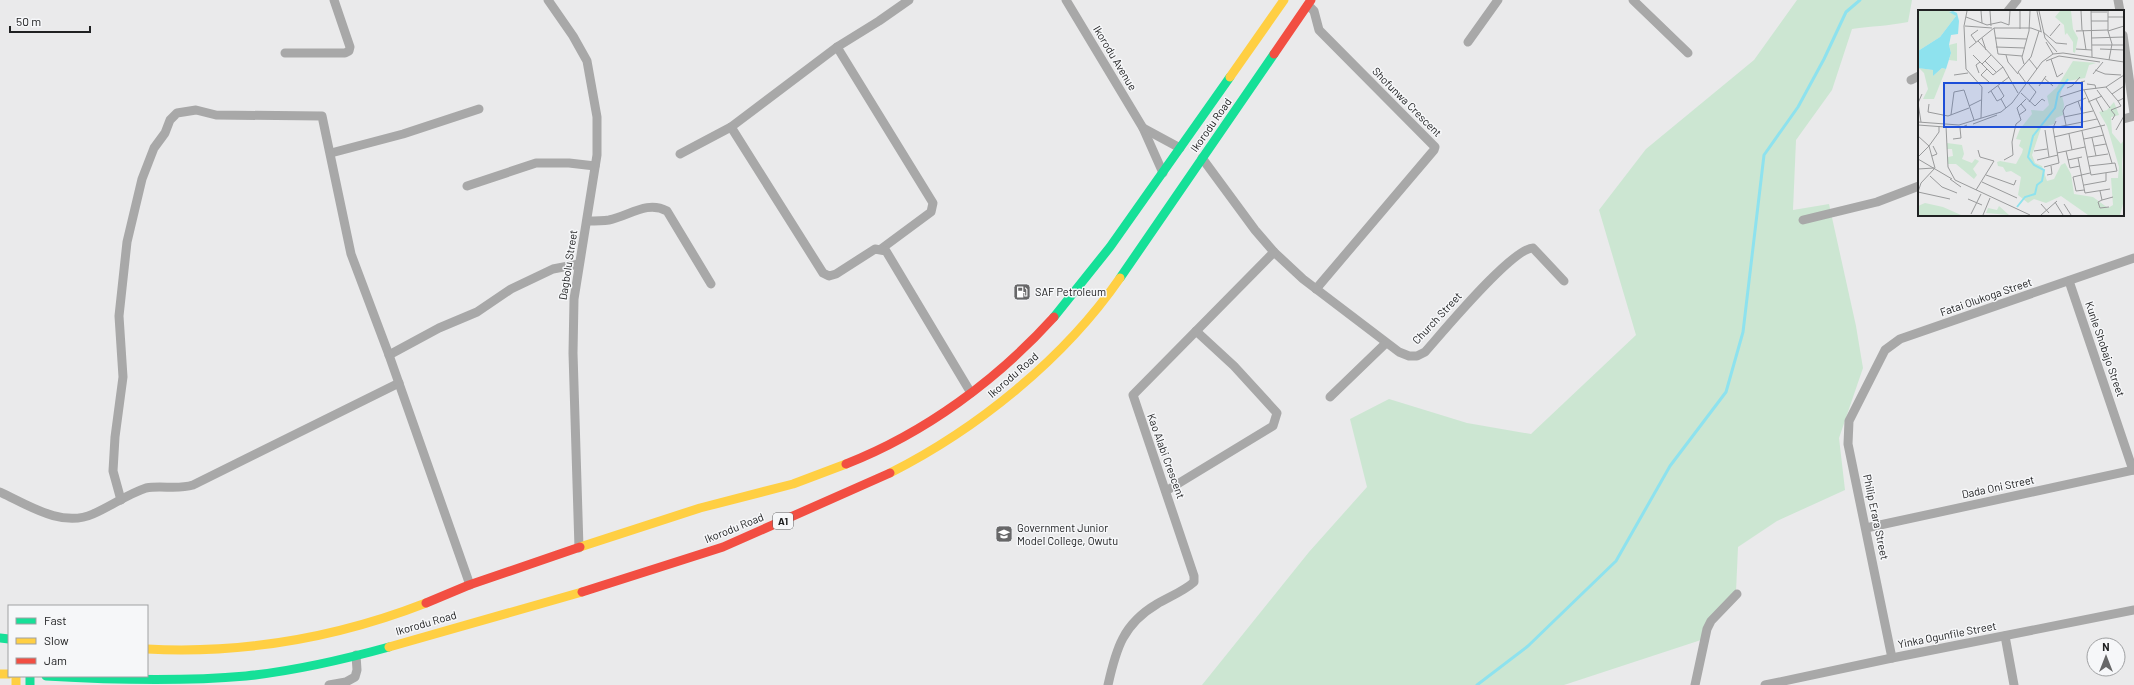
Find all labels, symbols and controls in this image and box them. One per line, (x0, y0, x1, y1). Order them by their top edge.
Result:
scale bar (10, 8, 90, 34)
inset map (1918, 10, 2124, 216)
text: 50 m (16, 14, 41, 28)
street label: Ikorodu Avenue (1091, 23, 1140, 93)
street label: Shofunwa Crescent (1370, 64, 1445, 139)
street label: Ikorodu Road (1187, 95, 1234, 154)
street label: Dagbolu Street (556, 229, 579, 301)
street label: Fatai Olukoga Street (1938, 275, 2034, 318)
fuel station icon: SAF Petroleum (1012, 282, 1032, 302)
place label: SAF Petroleum (1035, 285, 1106, 298)
street label: Church Street (1409, 289, 1464, 346)
street label: Kunle Shobajo Street (2083, 299, 2128, 398)
street label: Ikorodu Road (985, 349, 1041, 400)
street label: Kao Alabi Crescent (1145, 412, 1188, 500)
street label: Dada Oni Street (1960, 472, 2035, 501)
street label: Philip Erara Street (1861, 473, 1892, 561)
street label: Ikorodu Road (702, 510, 765, 545)
road number: A1 (773, 513, 793, 529)
place label: Government Junior Model College, Owutu (1017, 521, 1118, 547)
school or university icon: Government Junior Model College, Owutu (994, 524, 1014, 544)
legend (8, 605, 148, 677)
street label: Ikorodu Road (394, 608, 458, 637)
text: Fast (44, 613, 67, 627)
street label: Yinka Ogunfile Street (1897, 619, 1997, 650)
text: Slow (44, 633, 69, 647)
north arrow (2086, 637, 2126, 677)
text: N (2102, 640, 2110, 653)
text: Jam (44, 653, 67, 667)

